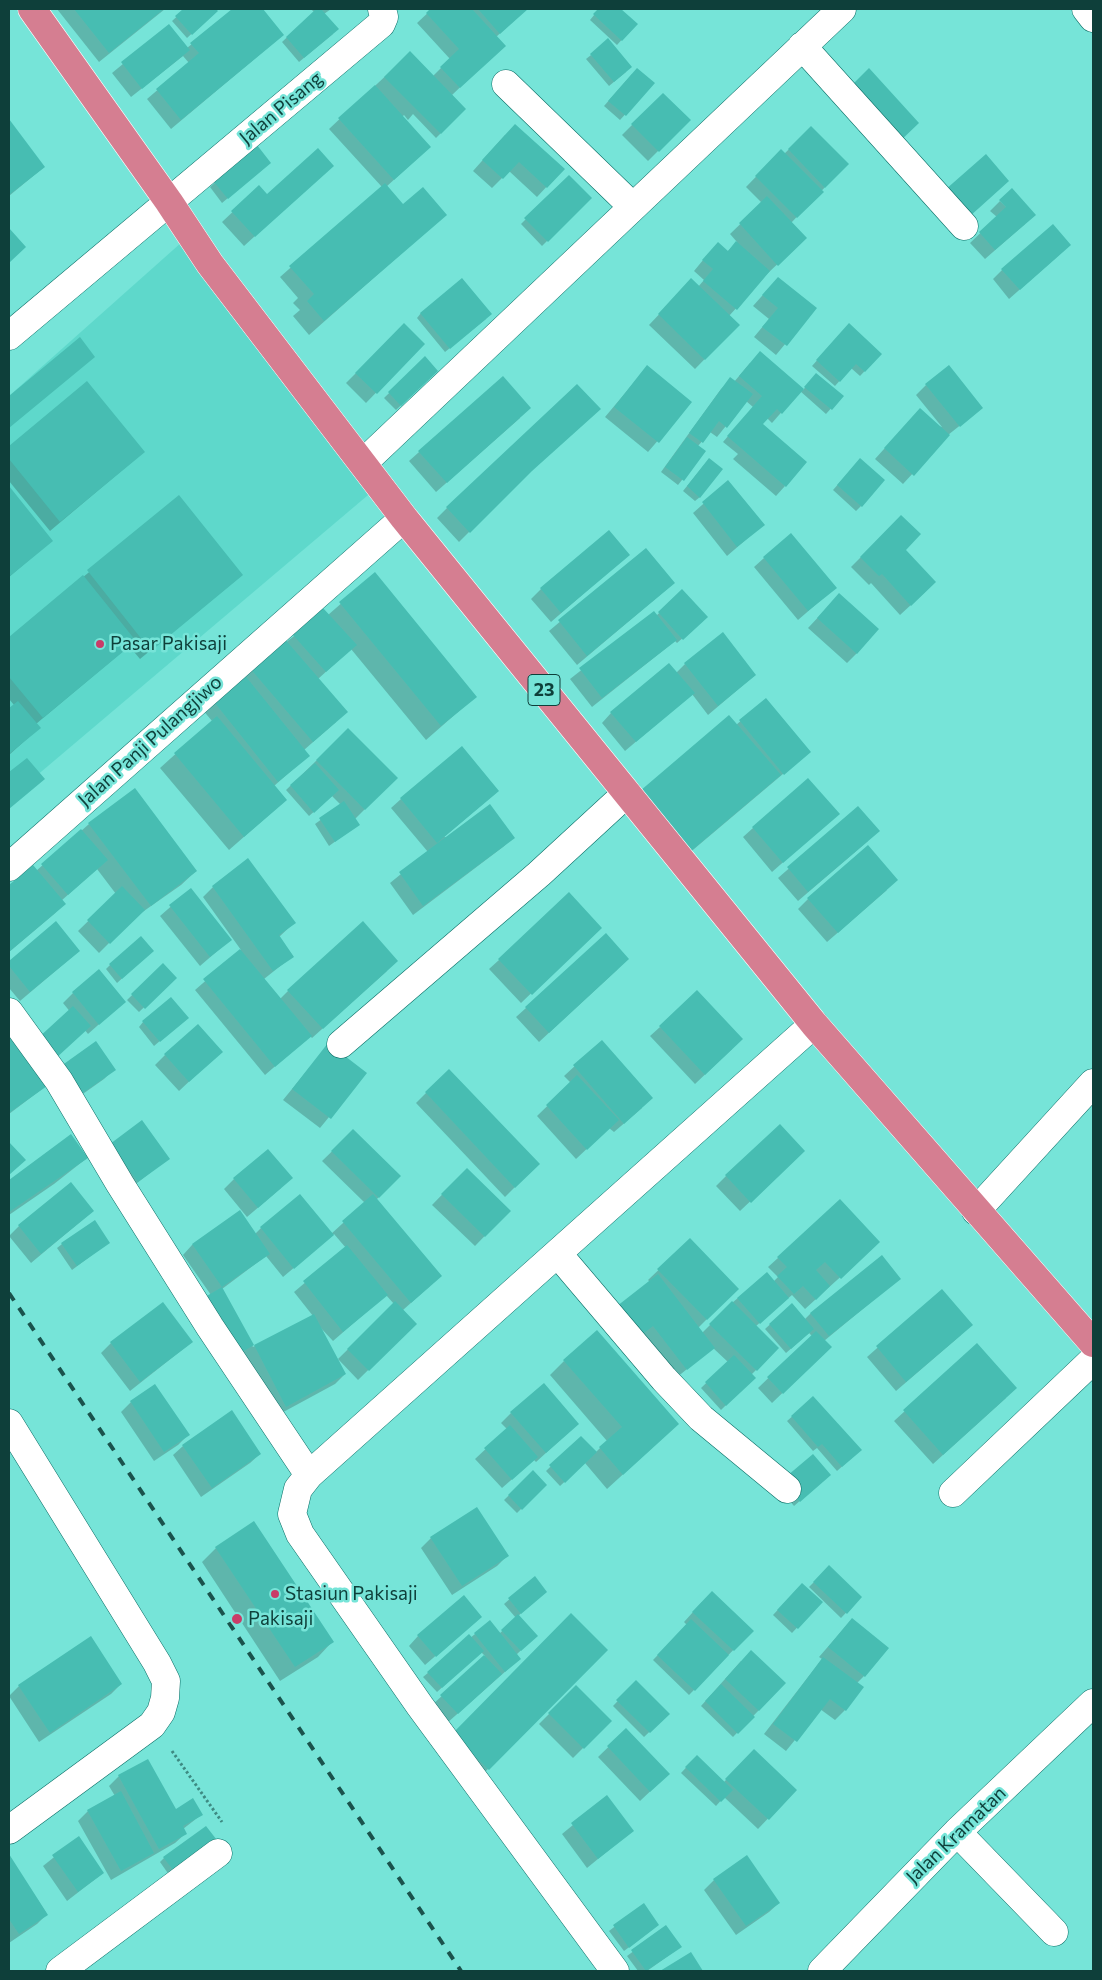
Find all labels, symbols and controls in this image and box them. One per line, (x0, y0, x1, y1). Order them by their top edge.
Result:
street label: Jalan Pisang (235, 67, 327, 149)
place label: Pasar Pakisaji (110, 633, 227, 655)
marker: Pasar Pakisaji (94, 638, 106, 650)
street label: Jalan Panji Pulangjiwo (74, 671, 226, 811)
road number: 23 (528, 674, 560, 706)
place label: Stasiun Pakisaji (285, 1583, 418, 1605)
marker: Stasiun Pakisaji (269, 1588, 281, 1600)
place label: Pakisaji (248, 1608, 313, 1630)
marker: Pakisaji (230, 1612, 244, 1626)
street label: Jalan Kramatan (901, 1782, 1011, 1888)

